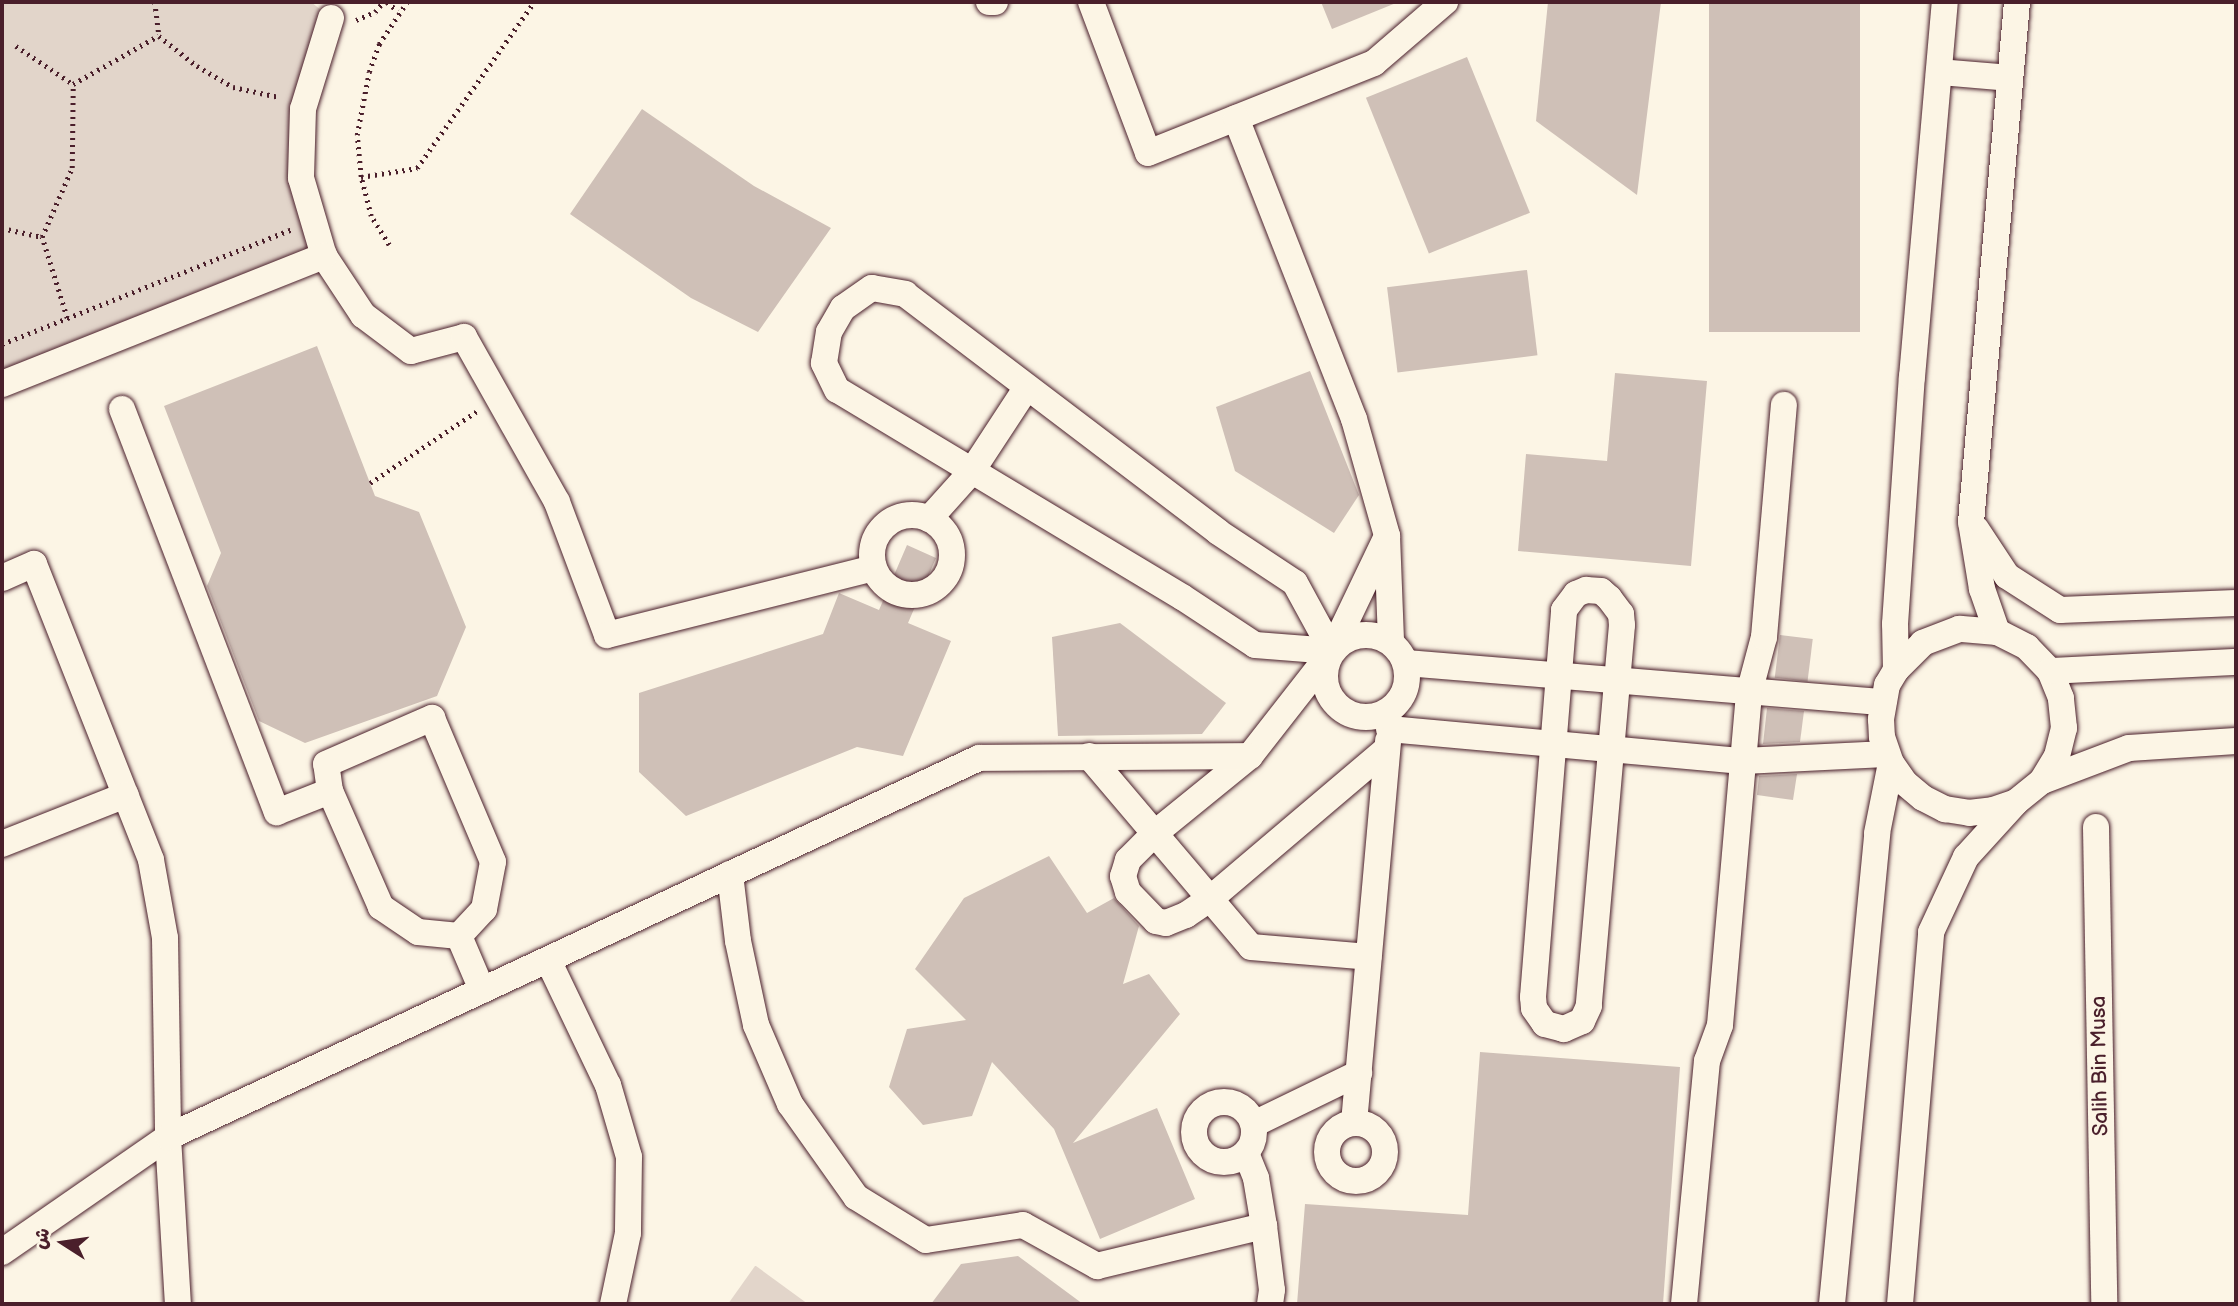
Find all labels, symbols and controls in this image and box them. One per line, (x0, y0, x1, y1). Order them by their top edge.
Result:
street label: Salih Bin Musa (2086, 996, 2114, 1136)
north arrow (28, 1208, 98, 1278)
text: ش (29, 1226, 55, 1251)

